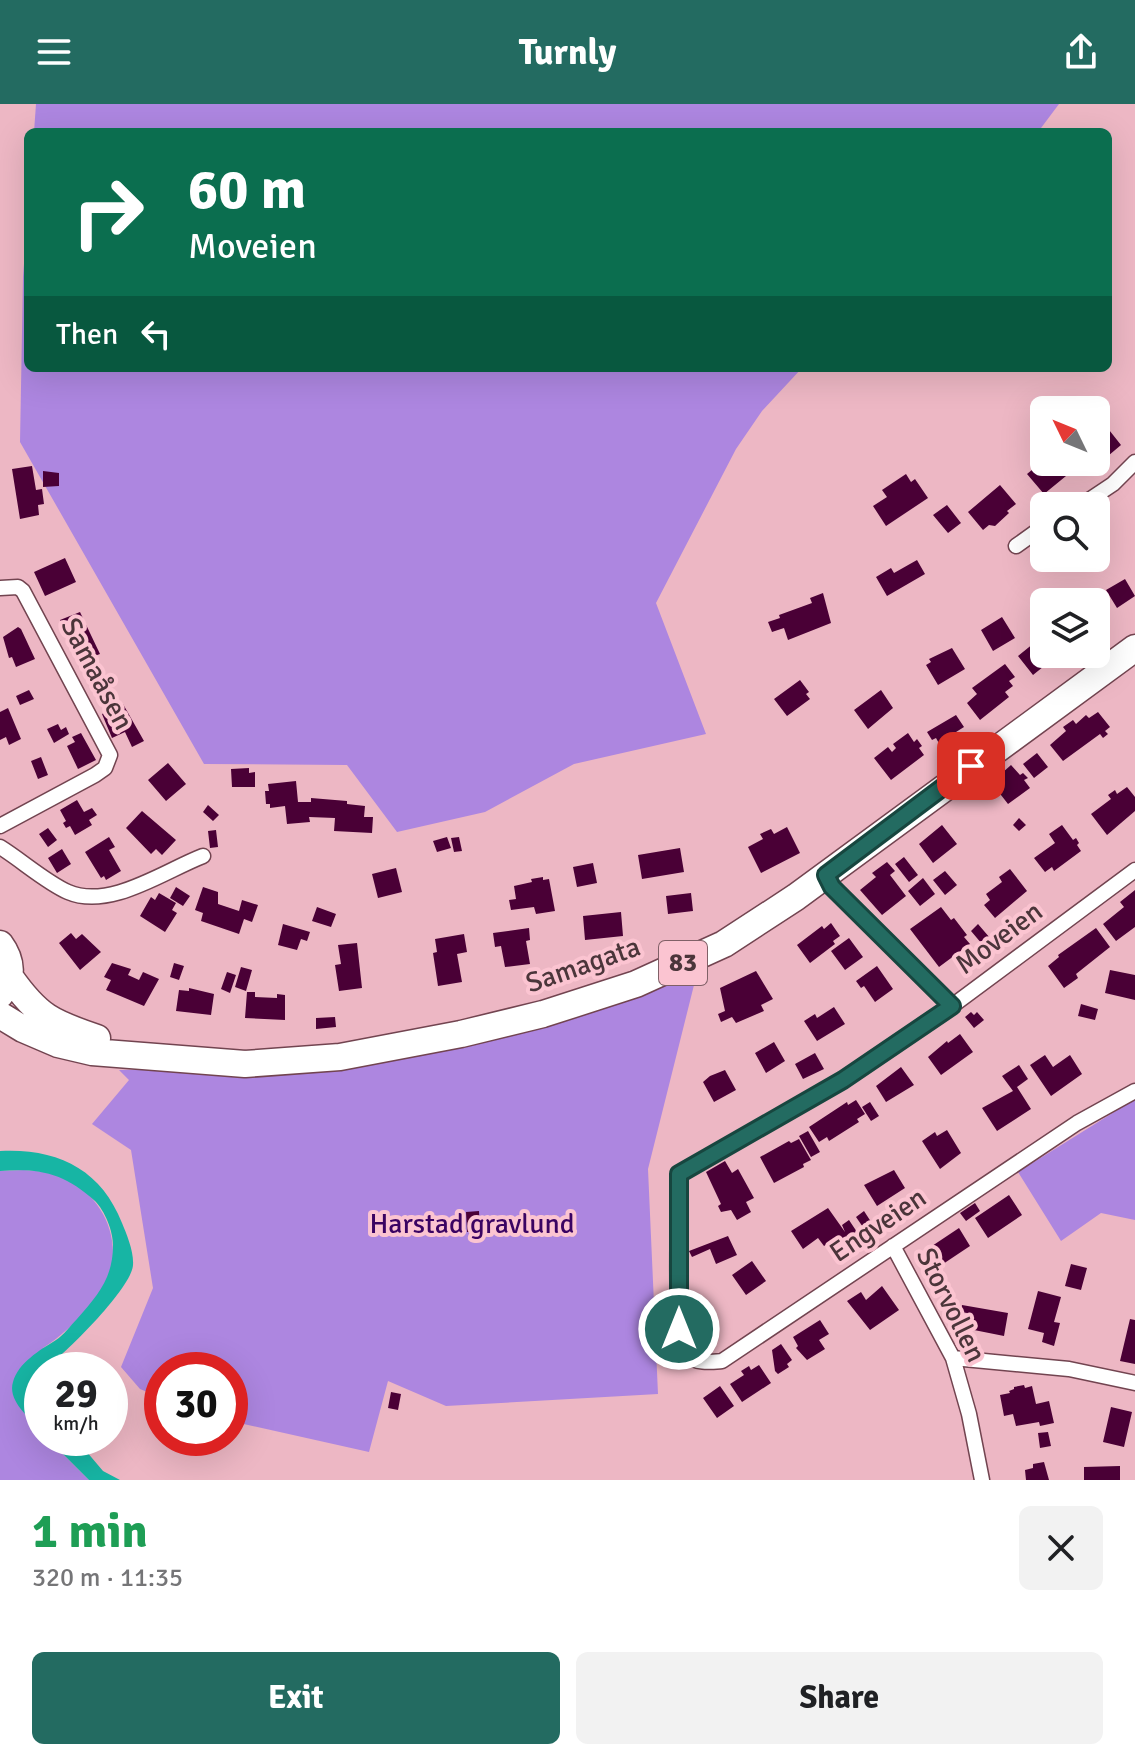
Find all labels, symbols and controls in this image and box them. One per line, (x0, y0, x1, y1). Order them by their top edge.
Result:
icon: menu (32, 30, 76, 74)
text: Turnly (519, 30, 616, 75)
icon: share (1059, 30, 1103, 74)
text: 60 m (188, 155, 306, 224)
icon: right (56, 160, 160, 264)
text: Moveien (188, 224, 317, 269)
icon: left (134, 312, 178, 356)
text: Then (56, 316, 118, 353)
north arrow (1030, 396, 1110, 476)
map controls (1030, 396, 1110, 668)
button: search (1030, 492, 1110, 572)
button: layers (1030, 588, 1110, 668)
street label: Samaåsen (53, 612, 141, 736)
pin (937, 732, 1005, 800)
icon: arrive (949, 744, 993, 788)
street label: Moveien (949, 894, 1049, 982)
street label: Samagata (521, 930, 645, 1000)
road number: 83 (659, 941, 707, 985)
street label: Engveien (823, 1180, 933, 1270)
park label: Harstad gravlund (369, 1207, 575, 1241)
street label: Storvollen (909, 1242, 993, 1368)
position arrow (637, 1287, 721, 1371)
speed limit sign: 30 (144, 1352, 248, 1456)
text: 29 (54, 1369, 98, 1419)
text: km/h (53, 1411, 99, 1436)
text: 1 min (32, 1502, 148, 1561)
button: close (1019, 1506, 1103, 1590)
text: 320 m · 11:35 (32, 1562, 183, 1594)
button: Exit (32, 1652, 560, 1744)
button: Share (576, 1652, 1103, 1744)

